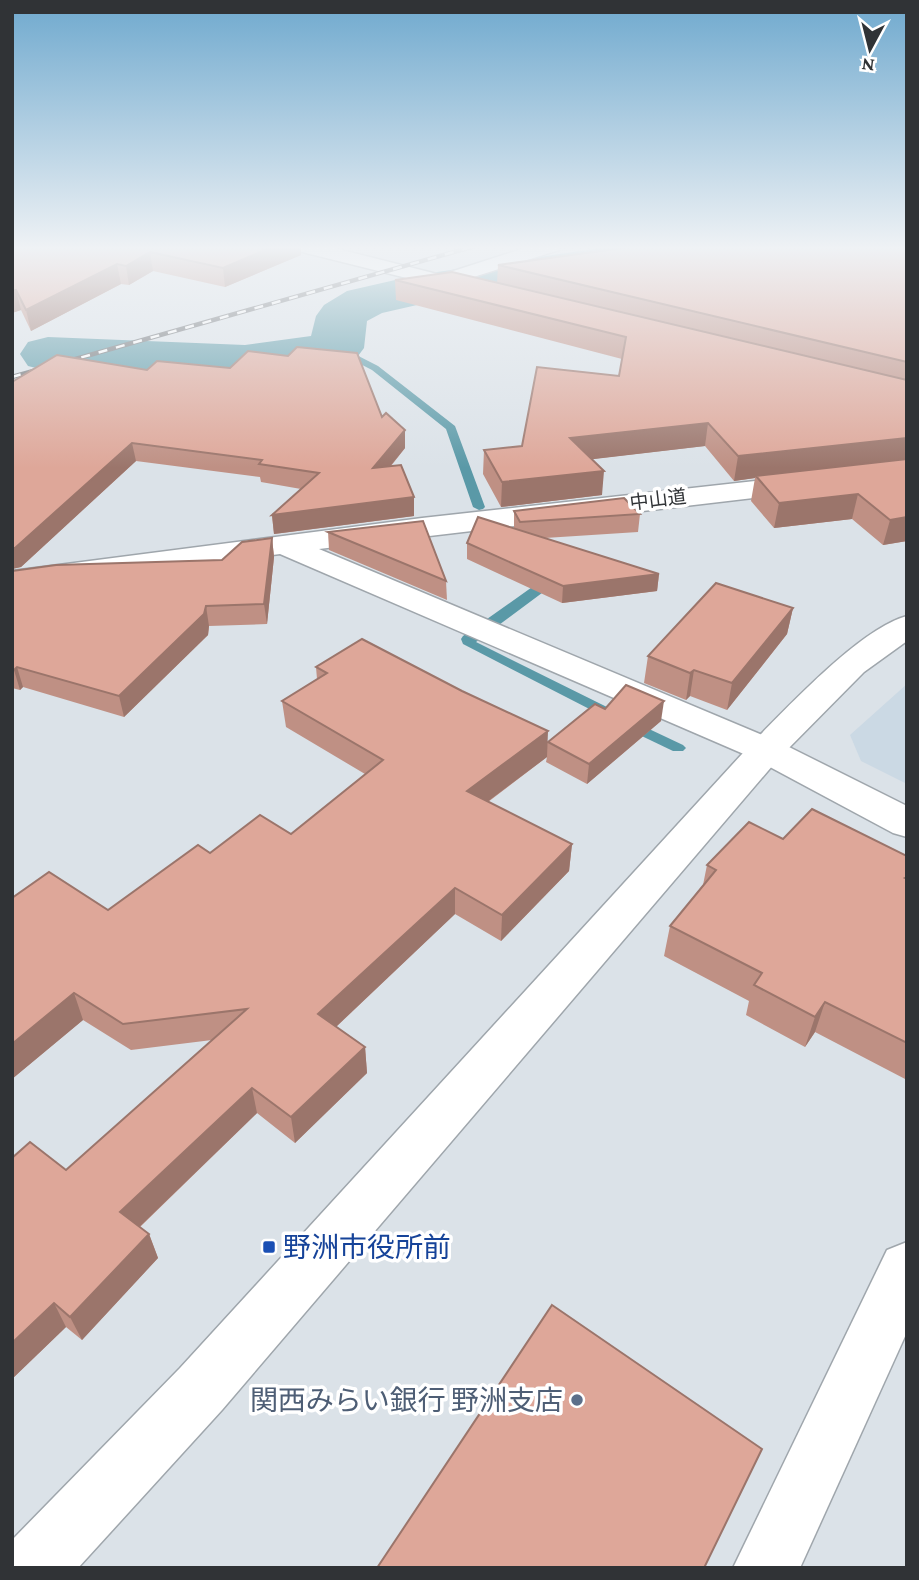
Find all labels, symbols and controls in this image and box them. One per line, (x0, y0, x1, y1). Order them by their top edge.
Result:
north arrow (835, 14, 905, 84)
text: N (860, 54, 876, 77)
street label: 中山道 (628, 486, 688, 513)
place label: 野洲市役所前 (283, 1232, 451, 1263)
marker: 野洲市役所前 (261, 1239, 277, 1255)
place label: 関西みらい銀行 野洲支店 (250, 1385, 563, 1416)
marker: 関西みらい銀行 野洲支店 (569, 1392, 585, 1408)

